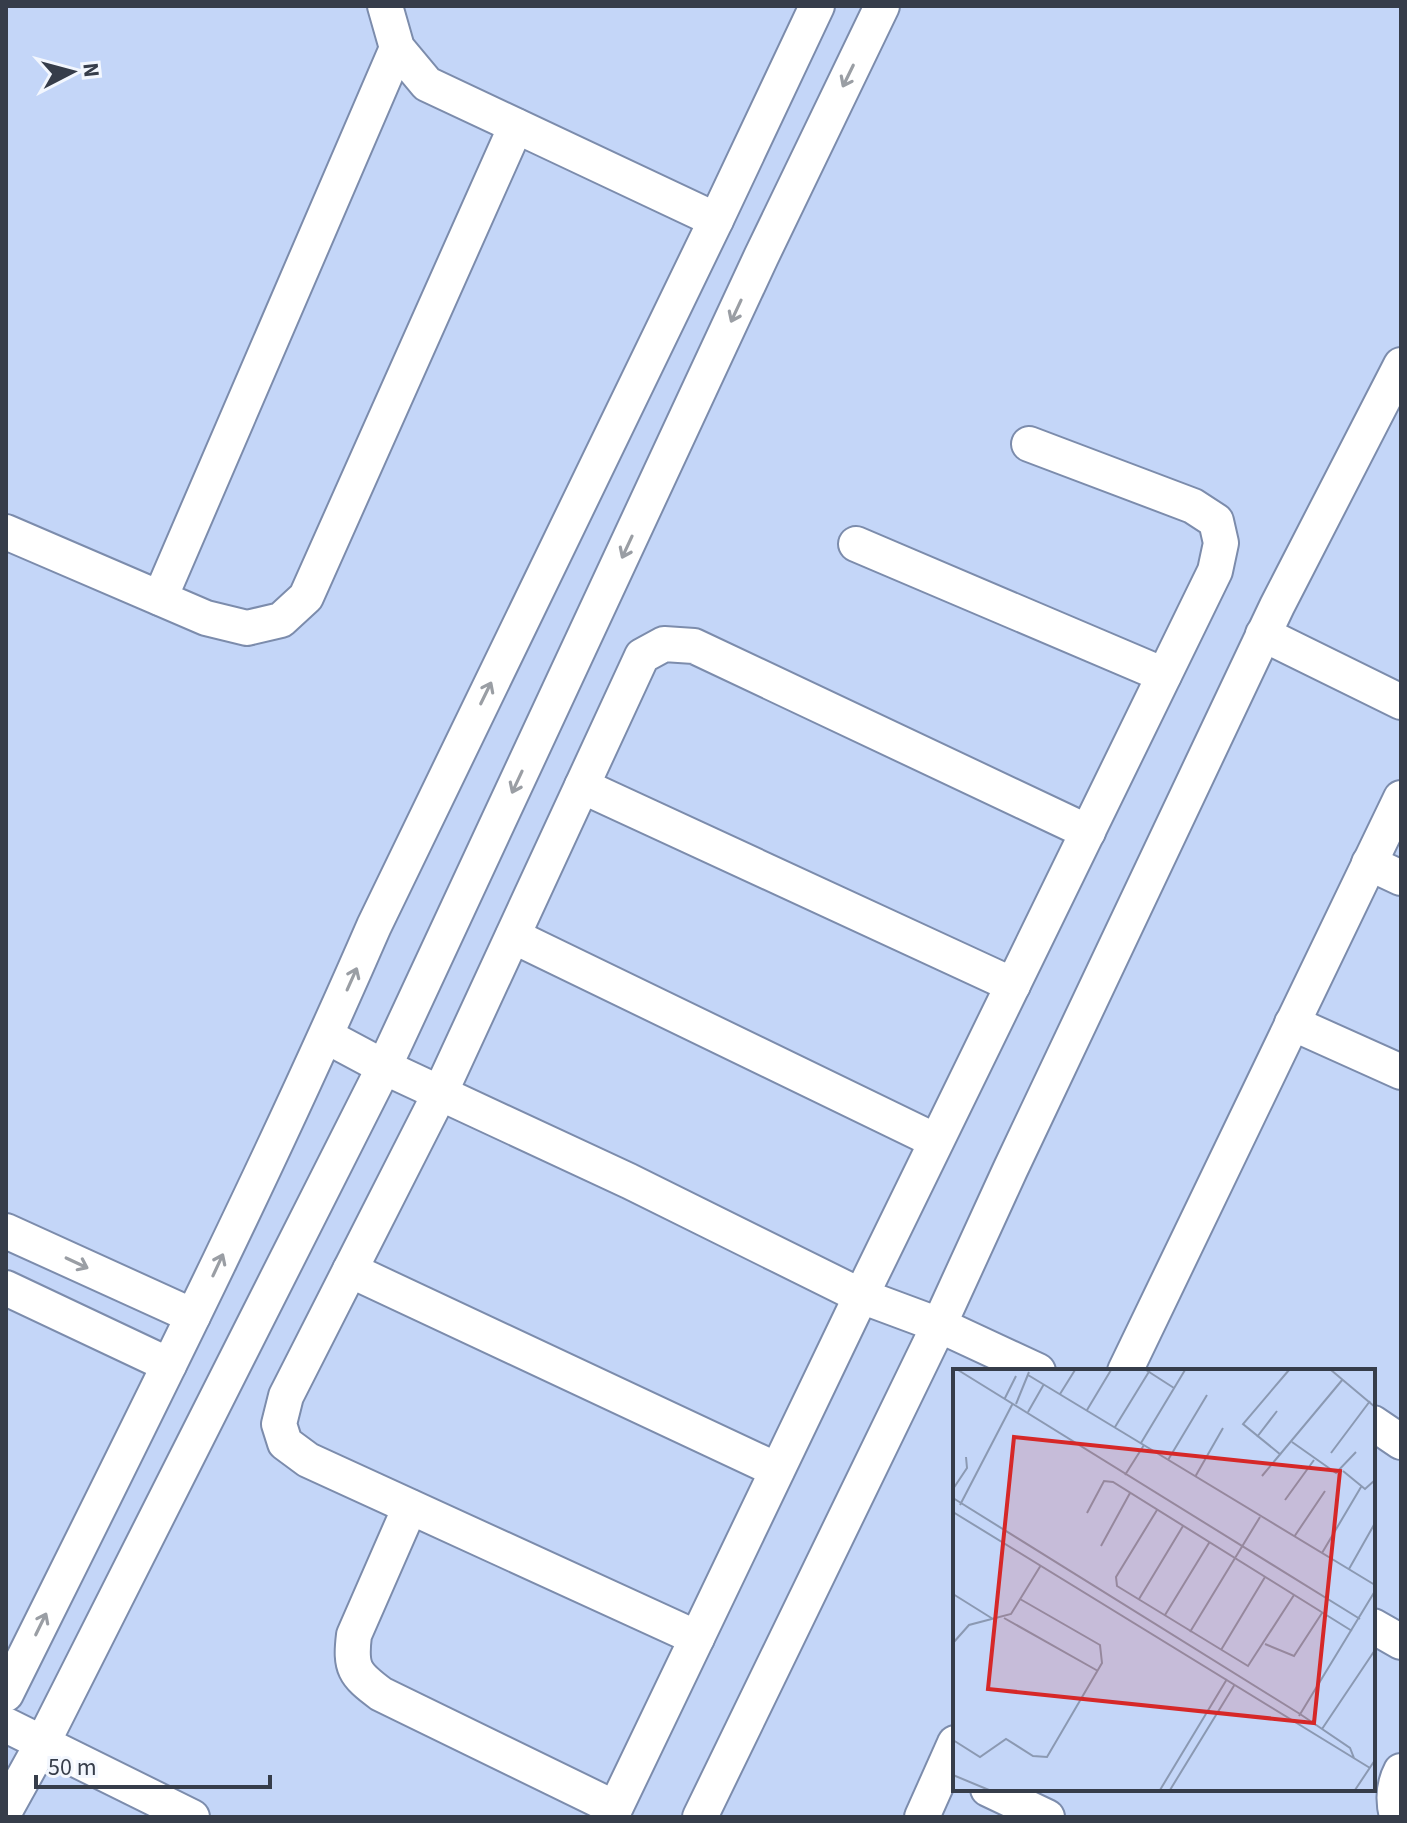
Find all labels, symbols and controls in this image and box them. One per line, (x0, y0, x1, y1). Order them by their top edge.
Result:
north arrow (32, 32, 112, 112)
text: N (74, 61, 108, 79)
one-way arrow (840, 64, 855, 88)
one-way arrow (728, 299, 743, 323)
one-way arrow (618, 534, 633, 558)
one-way arrow (479, 681, 494, 705)
one-way arrow (509, 770, 524, 794)
one-way arrow (345, 967, 360, 992)
one-way arrow (211, 1254, 226, 1277)
one-way arrow (65, 1256, 89, 1271)
inset map (953, 1369, 1375, 1791)
one-way arrow (34, 1612, 49, 1636)
scale bar (36, 1739, 270, 1789)
text: 50 m (48, 1750, 97, 1785)

